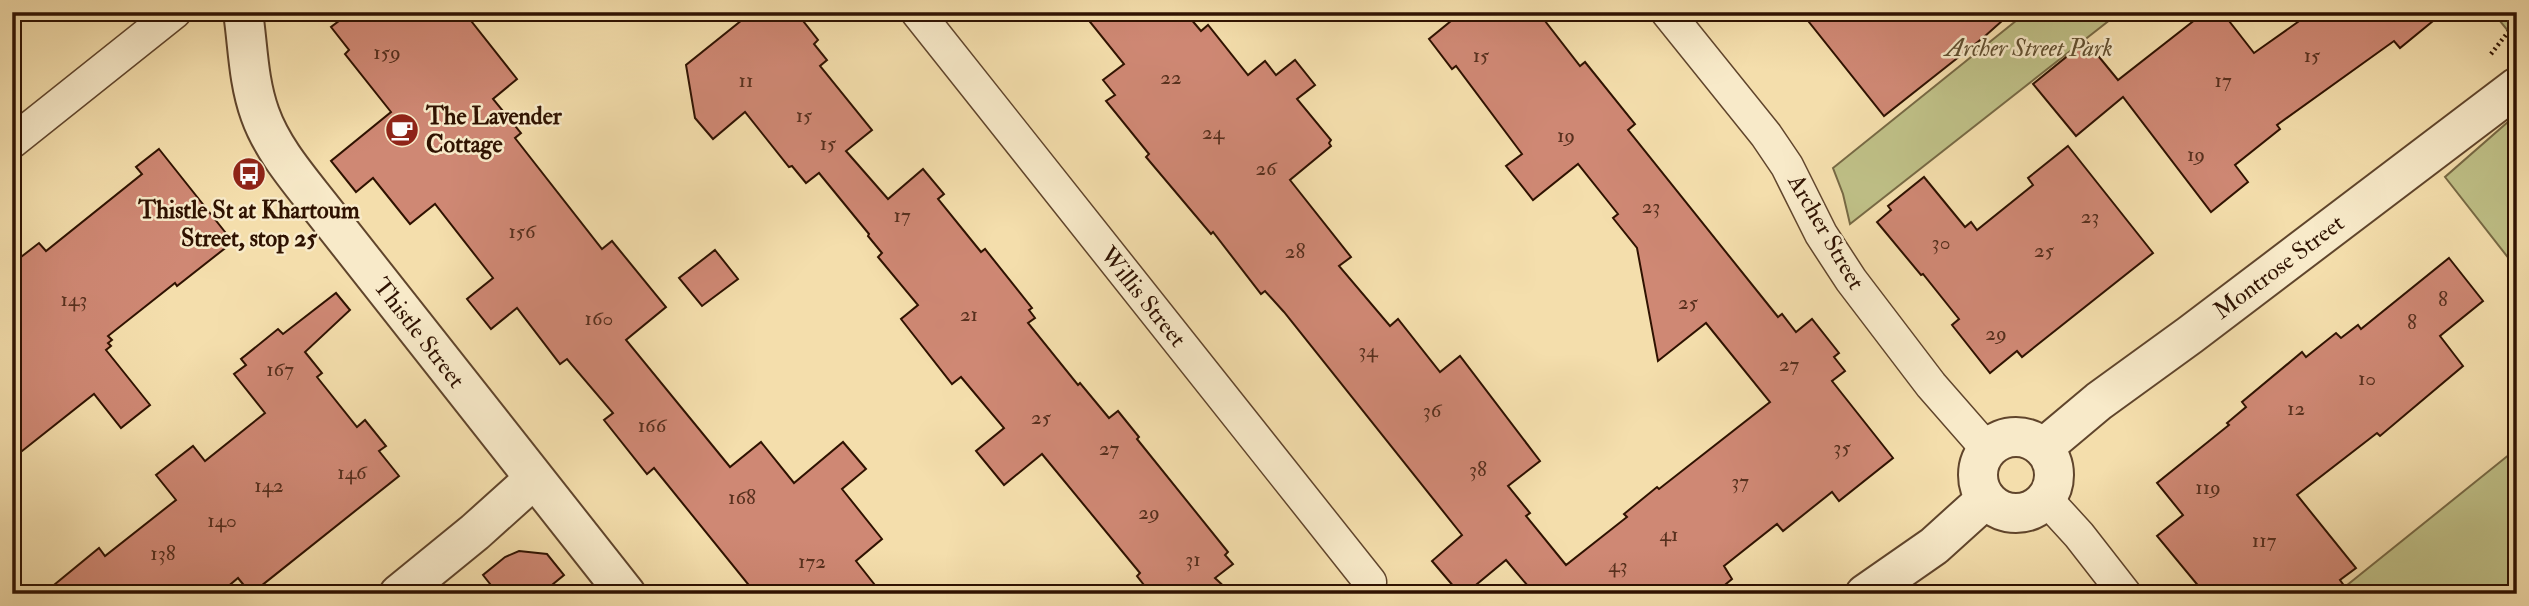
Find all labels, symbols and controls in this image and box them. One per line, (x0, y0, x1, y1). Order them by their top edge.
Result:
park label: Archer Street Park (1942, 33, 2113, 64)
house number: 159 (373, 39, 401, 66)
house number: 15 (1473, 42, 1490, 69)
house number: 15 (2304, 42, 2321, 69)
house number: 22 (1160, 64, 1182, 91)
house number: 11 (739, 67, 754, 94)
house number: 17 (2214, 67, 2232, 94)
place label: The Lavender Cottage (425, 101, 563, 160)
house number: 15 (796, 102, 813, 129)
cafe icon: The Lavender Cottage (383, 111, 421, 149)
house number: 24 (1202, 119, 1226, 146)
house number: 19 (1557, 122, 1575, 149)
house number: 15 (820, 130, 837, 157)
house number: 19 (2187, 141, 2205, 168)
bus stop icon: Thistle St at Khartoum Street, stop 25 (230, 155, 268, 193)
house number: 26 (1255, 155, 1278, 182)
street label: Archer Street (1780, 168, 1872, 295)
house number: 23 (1642, 193, 1660, 220)
place label: Thistle St at Khartoum Street, stop 25 (137, 195, 360, 254)
house number: 17 (893, 202, 911, 229)
house number: 23 (2081, 203, 2099, 230)
street label: Montrose Street (2207, 208, 2351, 326)
house number: 156 (508, 218, 537, 245)
house number: 30 (1932, 229, 1950, 256)
house number: 25 (2034, 237, 2055, 264)
house number: 28 (1285, 238, 1305, 265)
street label: Willis Street (1092, 240, 1193, 354)
street label: Thistle Street (366, 272, 472, 395)
house number: 143 (61, 286, 87, 313)
house number: 8 (2438, 286, 2448, 313)
house number: 25 (1678, 289, 1699, 316)
house number: 21 (960, 301, 978, 328)
house number: 160 (585, 305, 613, 332)
house number: 8 (2407, 309, 2417, 336)
house number: 29 (1985, 320, 2007, 347)
house number: 34 (1358, 337, 1379, 364)
house number: 27 (1779, 351, 1799, 378)
house number: 167 (266, 356, 294, 383)
house number: 10 (2358, 365, 2376, 392)
house number: 12 (2287, 395, 2305, 422)
house number: 36 (1423, 397, 1443, 424)
house number: 25 (1031, 404, 1052, 431)
house number: 166 (638, 412, 668, 439)
house number: 35 (1833, 434, 1851, 461)
house number: 27 (1099, 435, 1119, 462)
house number: 38 (1469, 456, 1487, 483)
house number: 146 (337, 459, 368, 486)
house number: 37 (1731, 468, 1749, 495)
house number: 142 (254, 472, 284, 499)
house number: 119 (2195, 474, 2221, 501)
house number: 168 (728, 484, 756, 511)
house number: 29 (1138, 499, 1160, 526)
house number: 140 (207, 507, 237, 534)
house number: 41 (1660, 521, 1678, 548)
house number: 117 (2252, 527, 2277, 554)
house number: 138 (150, 540, 176, 567)
house number: 31 (1185, 546, 1201, 573)
house number: 172 (798, 548, 826, 575)
house number: 43 (1608, 552, 1628, 579)

